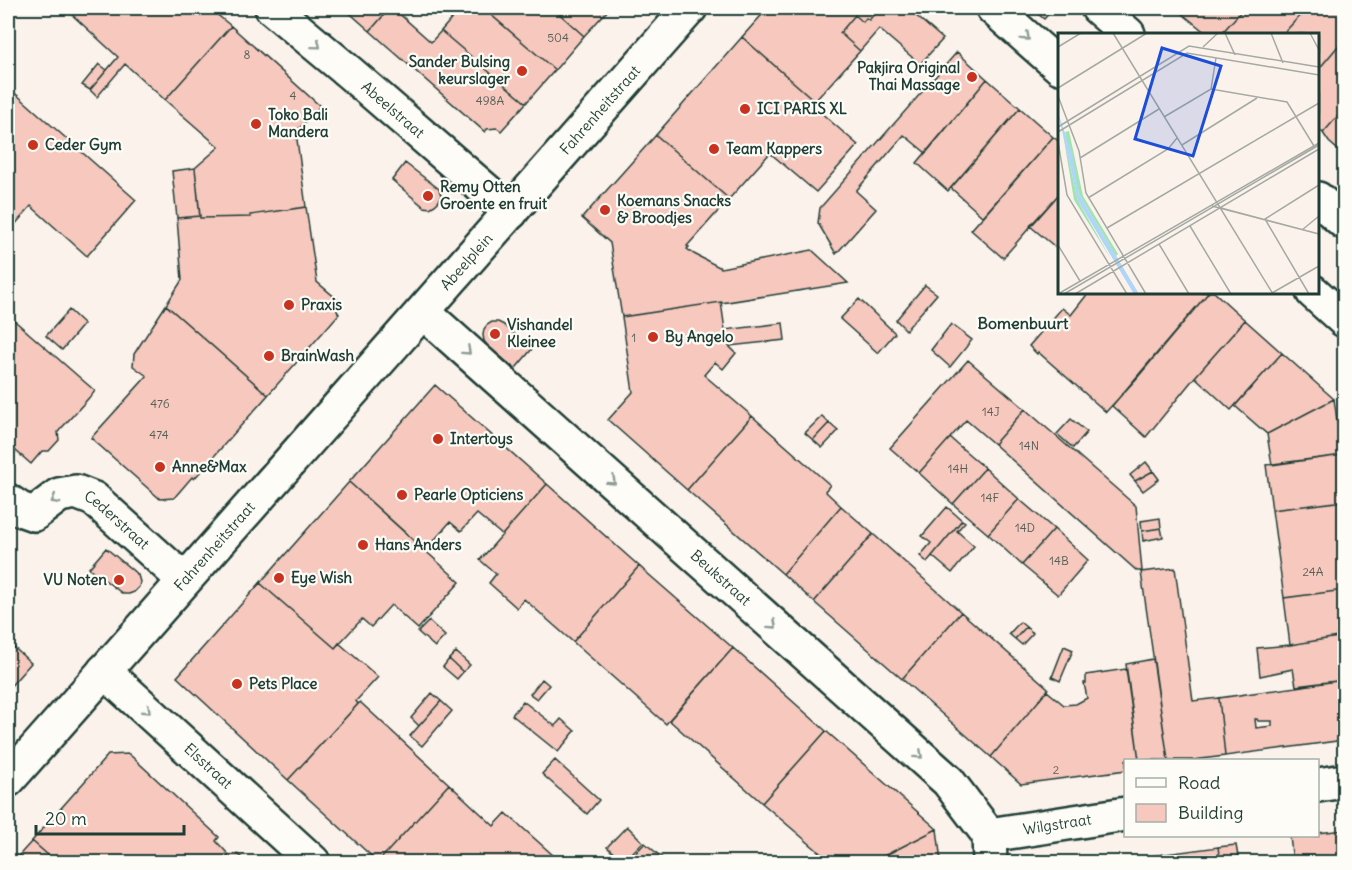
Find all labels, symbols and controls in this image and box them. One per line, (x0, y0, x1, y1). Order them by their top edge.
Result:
house number: 504 (547, 30, 569, 45)
one-way arrow (1019, 30, 1030, 41)
inset map (1058, 33, 1319, 294)
one-way arrow (310, 38, 321, 49)
house number: 8 (244, 47, 251, 62)
place label: Sander Bulsing keurslager (409, 52, 511, 89)
place label: Pakjira Original Thai Massage (857, 58, 960, 95)
street label: Fahrenheitstraat (556, 61, 644, 159)
marker: Sander Bulsing keurslager (515, 64, 529, 78)
marker: Pakjira Original Thai Massage (965, 70, 979, 84)
street label: Abeelstraat (358, 77, 429, 142)
house number: 4 (290, 88, 297, 103)
house number: 498A (476, 93, 505, 108)
place label: ICI PARIS XL (757, 99, 847, 118)
marker: ICI PARIS XL (738, 102, 752, 116)
place label: Toko Bali Mandera (268, 105, 329, 141)
marker: Toko Bali Mandera (249, 117, 263, 131)
place label: Ceder Gym (45, 135, 122, 155)
marker: Ceder Gym (26, 138, 40, 152)
place label: Team Kappers (726, 139, 822, 159)
marker: Team Kappers (707, 142, 721, 156)
place label: Remy Otten Groente en fruit (440, 177, 548, 213)
marker: Remy Otten Groente en fruit (421, 189, 435, 203)
place label: Koemans Snacks & Broodjes (617, 191, 731, 227)
marker: Koemans Snacks & Broodjes (598, 203, 612, 217)
street label: Abeelplein (436, 229, 497, 294)
place label: Praxis (301, 295, 342, 314)
marker: Praxis (282, 298, 296, 312)
district label: Bomenbuurt (978, 313, 1069, 333)
place label: Vishandel Kleinee (507, 315, 573, 351)
marker: Vishandel Kleinee (488, 327, 502, 341)
place label: By Angelo (665, 327, 734, 347)
house number: 1 (632, 330, 636, 345)
marker: By Angelo (646, 330, 660, 344)
one-way arrow (460, 344, 471, 355)
place label: BrainWash (281, 346, 354, 365)
marker: BrainWash (262, 349, 276, 363)
house number: 476 (150, 396, 170, 411)
house number: 14J (982, 404, 1000, 419)
house number: 474 (149, 427, 169, 442)
place label: Intertoys (450, 429, 513, 449)
marker: Intertoys (431, 432, 445, 446)
house number: 14N (1019, 438, 1039, 453)
place label: Anne&Max (172, 457, 247, 476)
marker: Anne&Max (153, 460, 167, 474)
house number: 14H (948, 461, 969, 476)
one-way arrow (606, 474, 616, 485)
place label: Pearle Opticiens (414, 485, 523, 505)
street label: Cederstraat (82, 486, 153, 553)
marker: Pearle Opticiens (395, 488, 409, 502)
house number: 14F (981, 490, 999, 505)
one-way arrow (50, 492, 61, 503)
street label: Fahrenheitstraat (170, 498, 259, 595)
house number: 14D (1015, 520, 1035, 535)
place label: Hans Anders (375, 535, 462, 554)
marker: Hans Anders (356, 538, 370, 552)
street label: Beukstraat (687, 546, 755, 609)
house number: 14B (1049, 553, 1069, 568)
house number: 24A (1302, 564, 1324, 579)
place label: Eye Wish (291, 568, 353, 588)
place label: VU Noten (44, 570, 107, 589)
marker: Eye Wish (272, 571, 286, 585)
marker: VU Noten (112, 573, 126, 587)
one-way arrow (767, 618, 777, 629)
place label: Pets Place (249, 674, 317, 693)
marker: Pets Place (230, 677, 244, 691)
one-way arrow (141, 703, 151, 714)
street label: Elsstraat (180, 739, 237, 793)
one-way arrow (912, 748, 923, 759)
legend (1124, 759, 1319, 837)
house number: 2 (1053, 762, 1060, 777)
text: Road (1178, 771, 1221, 794)
scale bar (36, 798, 184, 836)
text: Building (1178, 801, 1243, 824)
text: 20 m (45, 807, 87, 830)
street label: Wilgstraat (1022, 809, 1093, 839)

